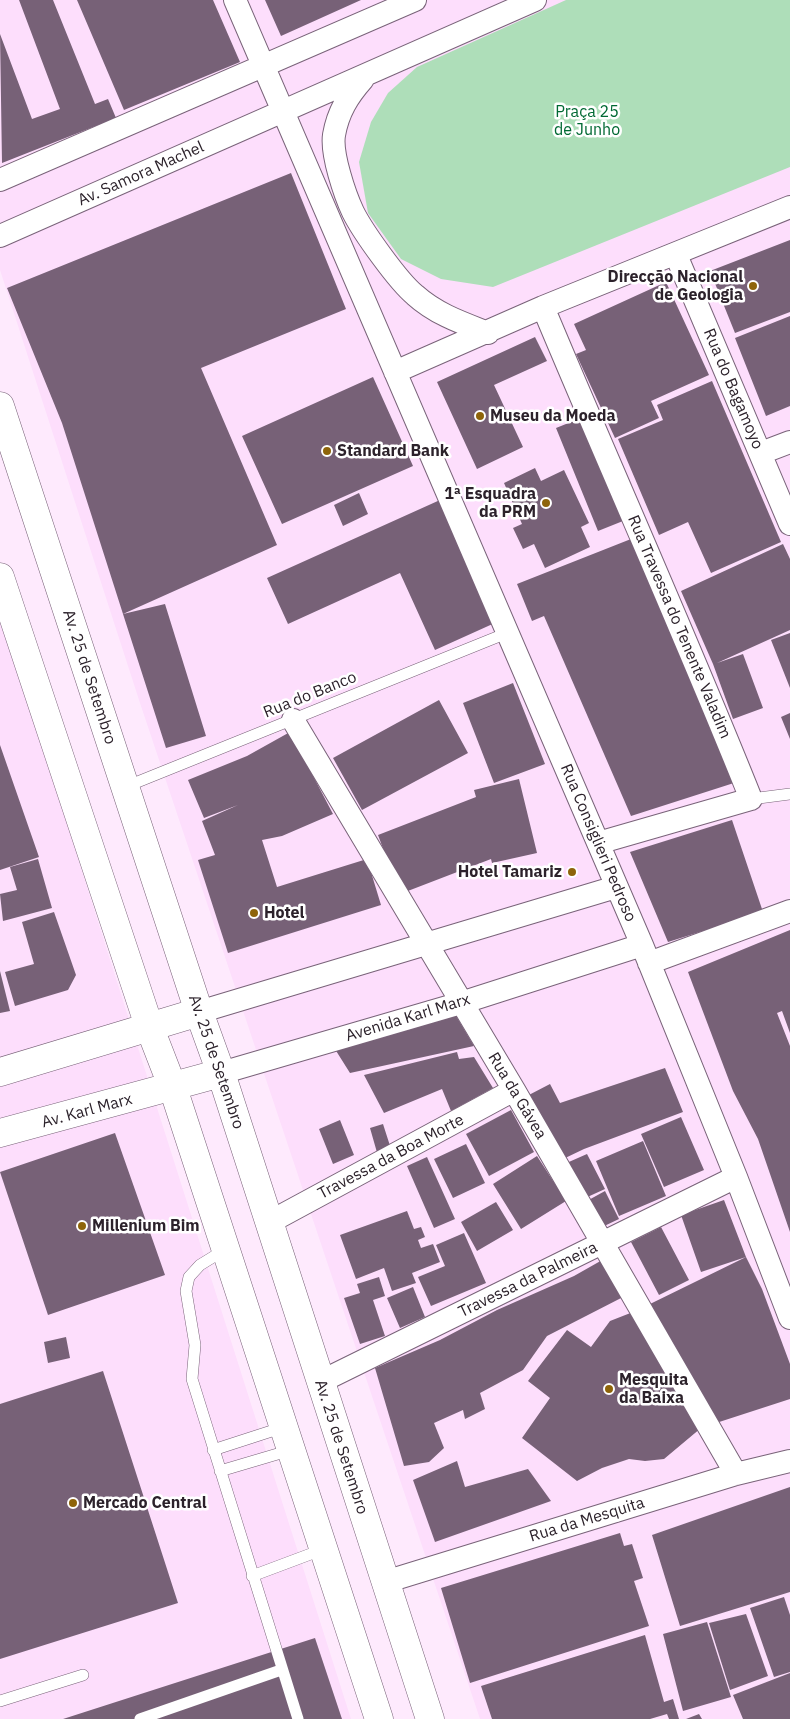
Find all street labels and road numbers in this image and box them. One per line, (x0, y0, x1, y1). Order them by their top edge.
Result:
street label: Av. Samora Machel (75, 138, 207, 210)
street label: Rua do Bagamoyo (699, 326, 767, 452)
street label: Rua Travessa do Tenente Valadim (623, 513, 735, 741)
street label: Av. 25 de Setembro (58, 607, 120, 747)
street label: Rua do Banco (261, 668, 359, 722)
street label: Rua Consiglieri Pedroso (556, 761, 640, 925)
street label: Avenida Karl Marx (343, 990, 473, 1046)
street label: Av. 25 de Setembro (184, 992, 248, 1132)
street label: Rua da Gávea (484, 1049, 550, 1143)
street label: Av. Karl Marx (40, 1090, 134, 1132)
street label: Travessa da Boa Morte (315, 1110, 467, 1204)
street label: Travessa da Palmeira (455, 1238, 601, 1322)
street label: Av. 25 de Setembro (310, 1377, 372, 1517)
street label: Rua da Mesquita (527, 1493, 647, 1547)

